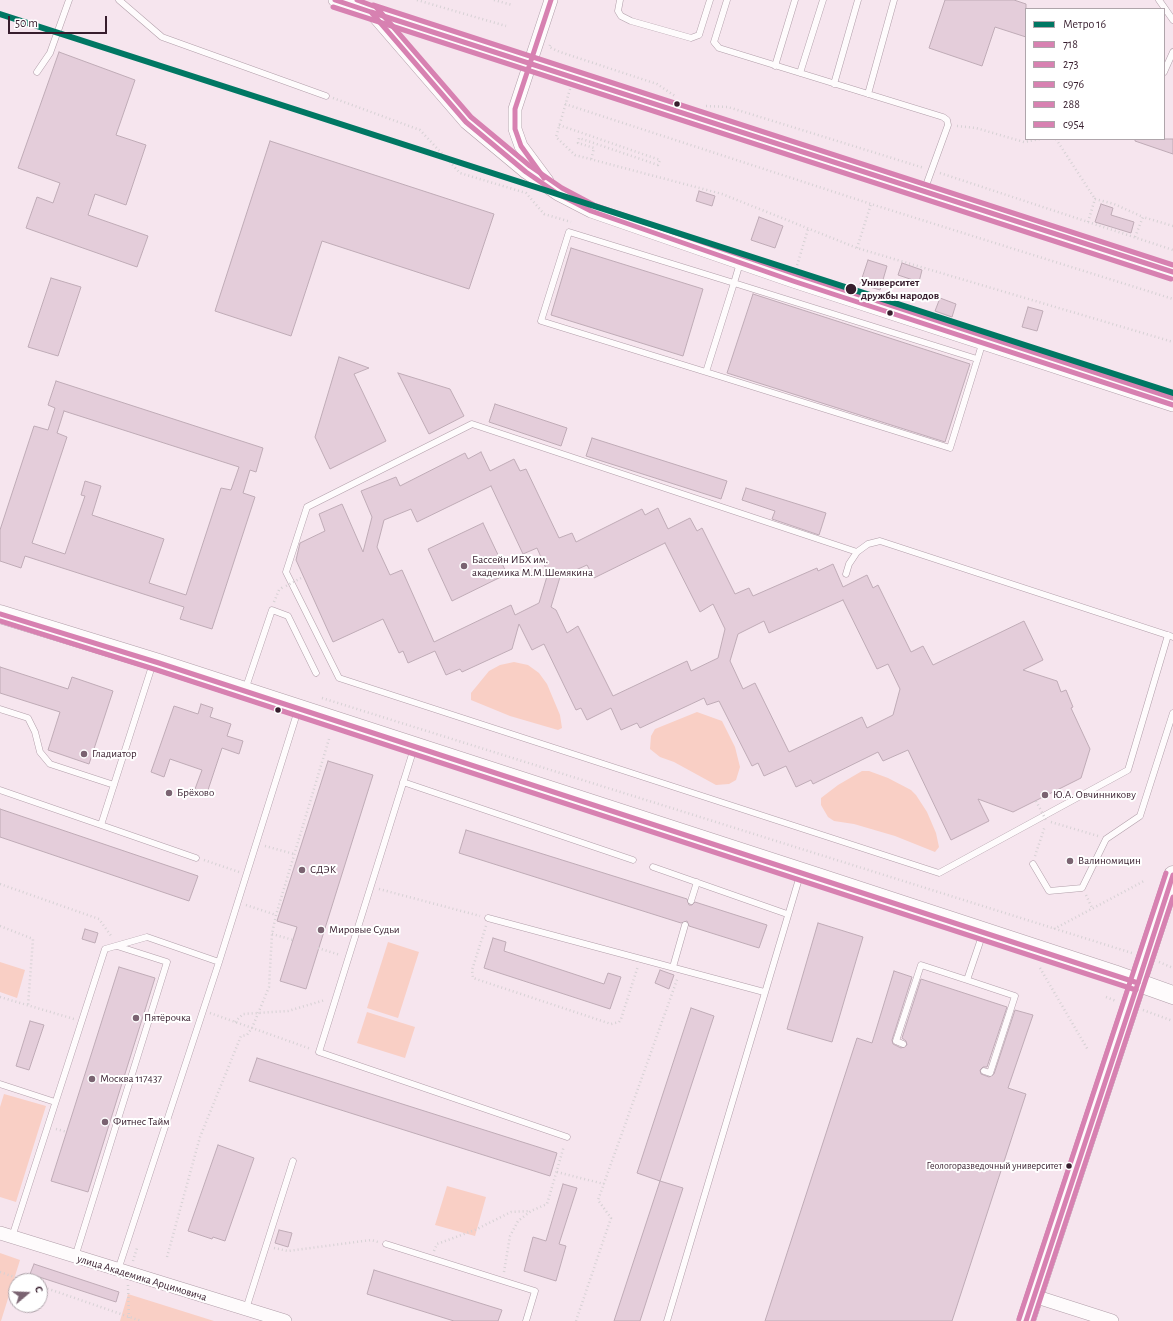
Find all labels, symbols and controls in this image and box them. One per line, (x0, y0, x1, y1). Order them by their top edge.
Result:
scale bar (10, 8, 109, 34)
legend (1025, 8, 1165, 140)
text: 50 m (15, 17, 38, 29)
text: Метро 16 (1063, 18, 1106, 30)
text: 718 (1063, 38, 1078, 50)
text: 273 (1063, 58, 1078, 70)
text: с976 (1063, 78, 1084, 90)
text: 288 (1063, 98, 1080, 110)
unlabelled marker (672, 99, 682, 109)
text: с954 (1063, 118, 1084, 130)
place label: Университет дружбы народов (861, 276, 939, 302)
marker: Университет дружбы народов (844, 282, 858, 296)
unlabelled marker (885, 308, 895, 318)
place label: Бассейн ИБХ им. академика М.М.Шемякина (472, 553, 593, 579)
marker: Бассейн ИБХ им. академика М.М.Шемякина (459, 561, 469, 571)
unlabelled marker (273, 705, 283, 715)
place label: Гладиатор (92, 747, 137, 761)
marker: Гладиатор (79, 749, 89, 759)
place label: Брёхово (177, 786, 214, 800)
marker: Брёхово (164, 788, 174, 798)
place label: Ю.А. Овчинникову (1053, 788, 1136, 802)
marker: Ю.А. Овчинникову (1040, 790, 1050, 800)
place label: Валиномицин (1078, 854, 1141, 868)
marker: Валиномицин (1065, 856, 1075, 866)
place label: СДЭК (310, 863, 336, 877)
marker: СДЭК (297, 865, 307, 875)
place label: Мировые Судьи (329, 923, 400, 937)
marker: Мировые Судьи (316, 925, 326, 935)
place label: Пятёрочка (144, 1011, 191, 1025)
marker: Пятёрочка (131, 1013, 141, 1023)
place label: Москва 117437 (100, 1072, 162, 1086)
marker: Москва 117437 (87, 1074, 97, 1084)
place label: Фитнес Тайм (113, 1115, 170, 1129)
marker: Фитнес Тайм (100, 1117, 110, 1127)
place label: Геологоразведочный университет (927, 1160, 1062, 1172)
marker: Геологоразведочный университет (1064, 1161, 1074, 1171)
street label: улица Академика Арцимовича (75, 1252, 209, 1304)
north arrow (8, 1273, 48, 1313)
text: С (33, 1285, 45, 1294)

